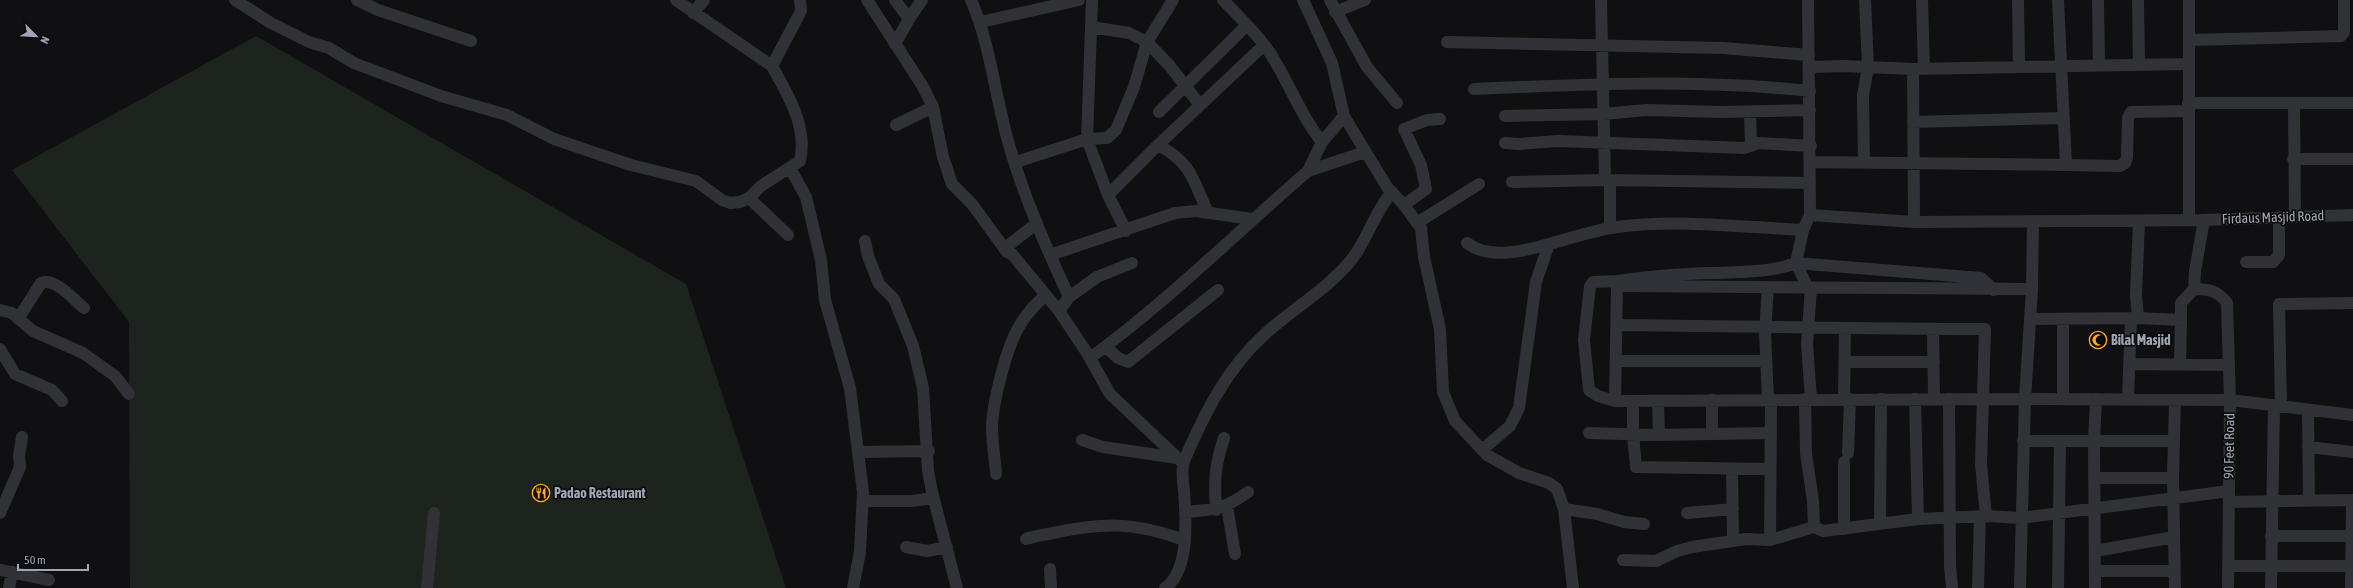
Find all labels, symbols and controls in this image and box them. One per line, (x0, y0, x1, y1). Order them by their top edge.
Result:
north arrow (16, 16, 56, 56)
text: N (38, 35, 52, 45)
street label: Firdaus Masjid Road (2222, 207, 2324, 227)
mosque icon: Bilal Masjid (2088, 330, 2108, 350)
place label: Bilal Masjid (2111, 332, 2171, 348)
street label: 90 Feet Road (2220, 413, 2238, 479)
restaurant icon: Padao Restaurant (531, 483, 551, 503)
place label: Padao Restaurant (554, 485, 646, 501)
scale bar (18, 546, 88, 572)
text: 50 m (24, 553, 46, 567)

